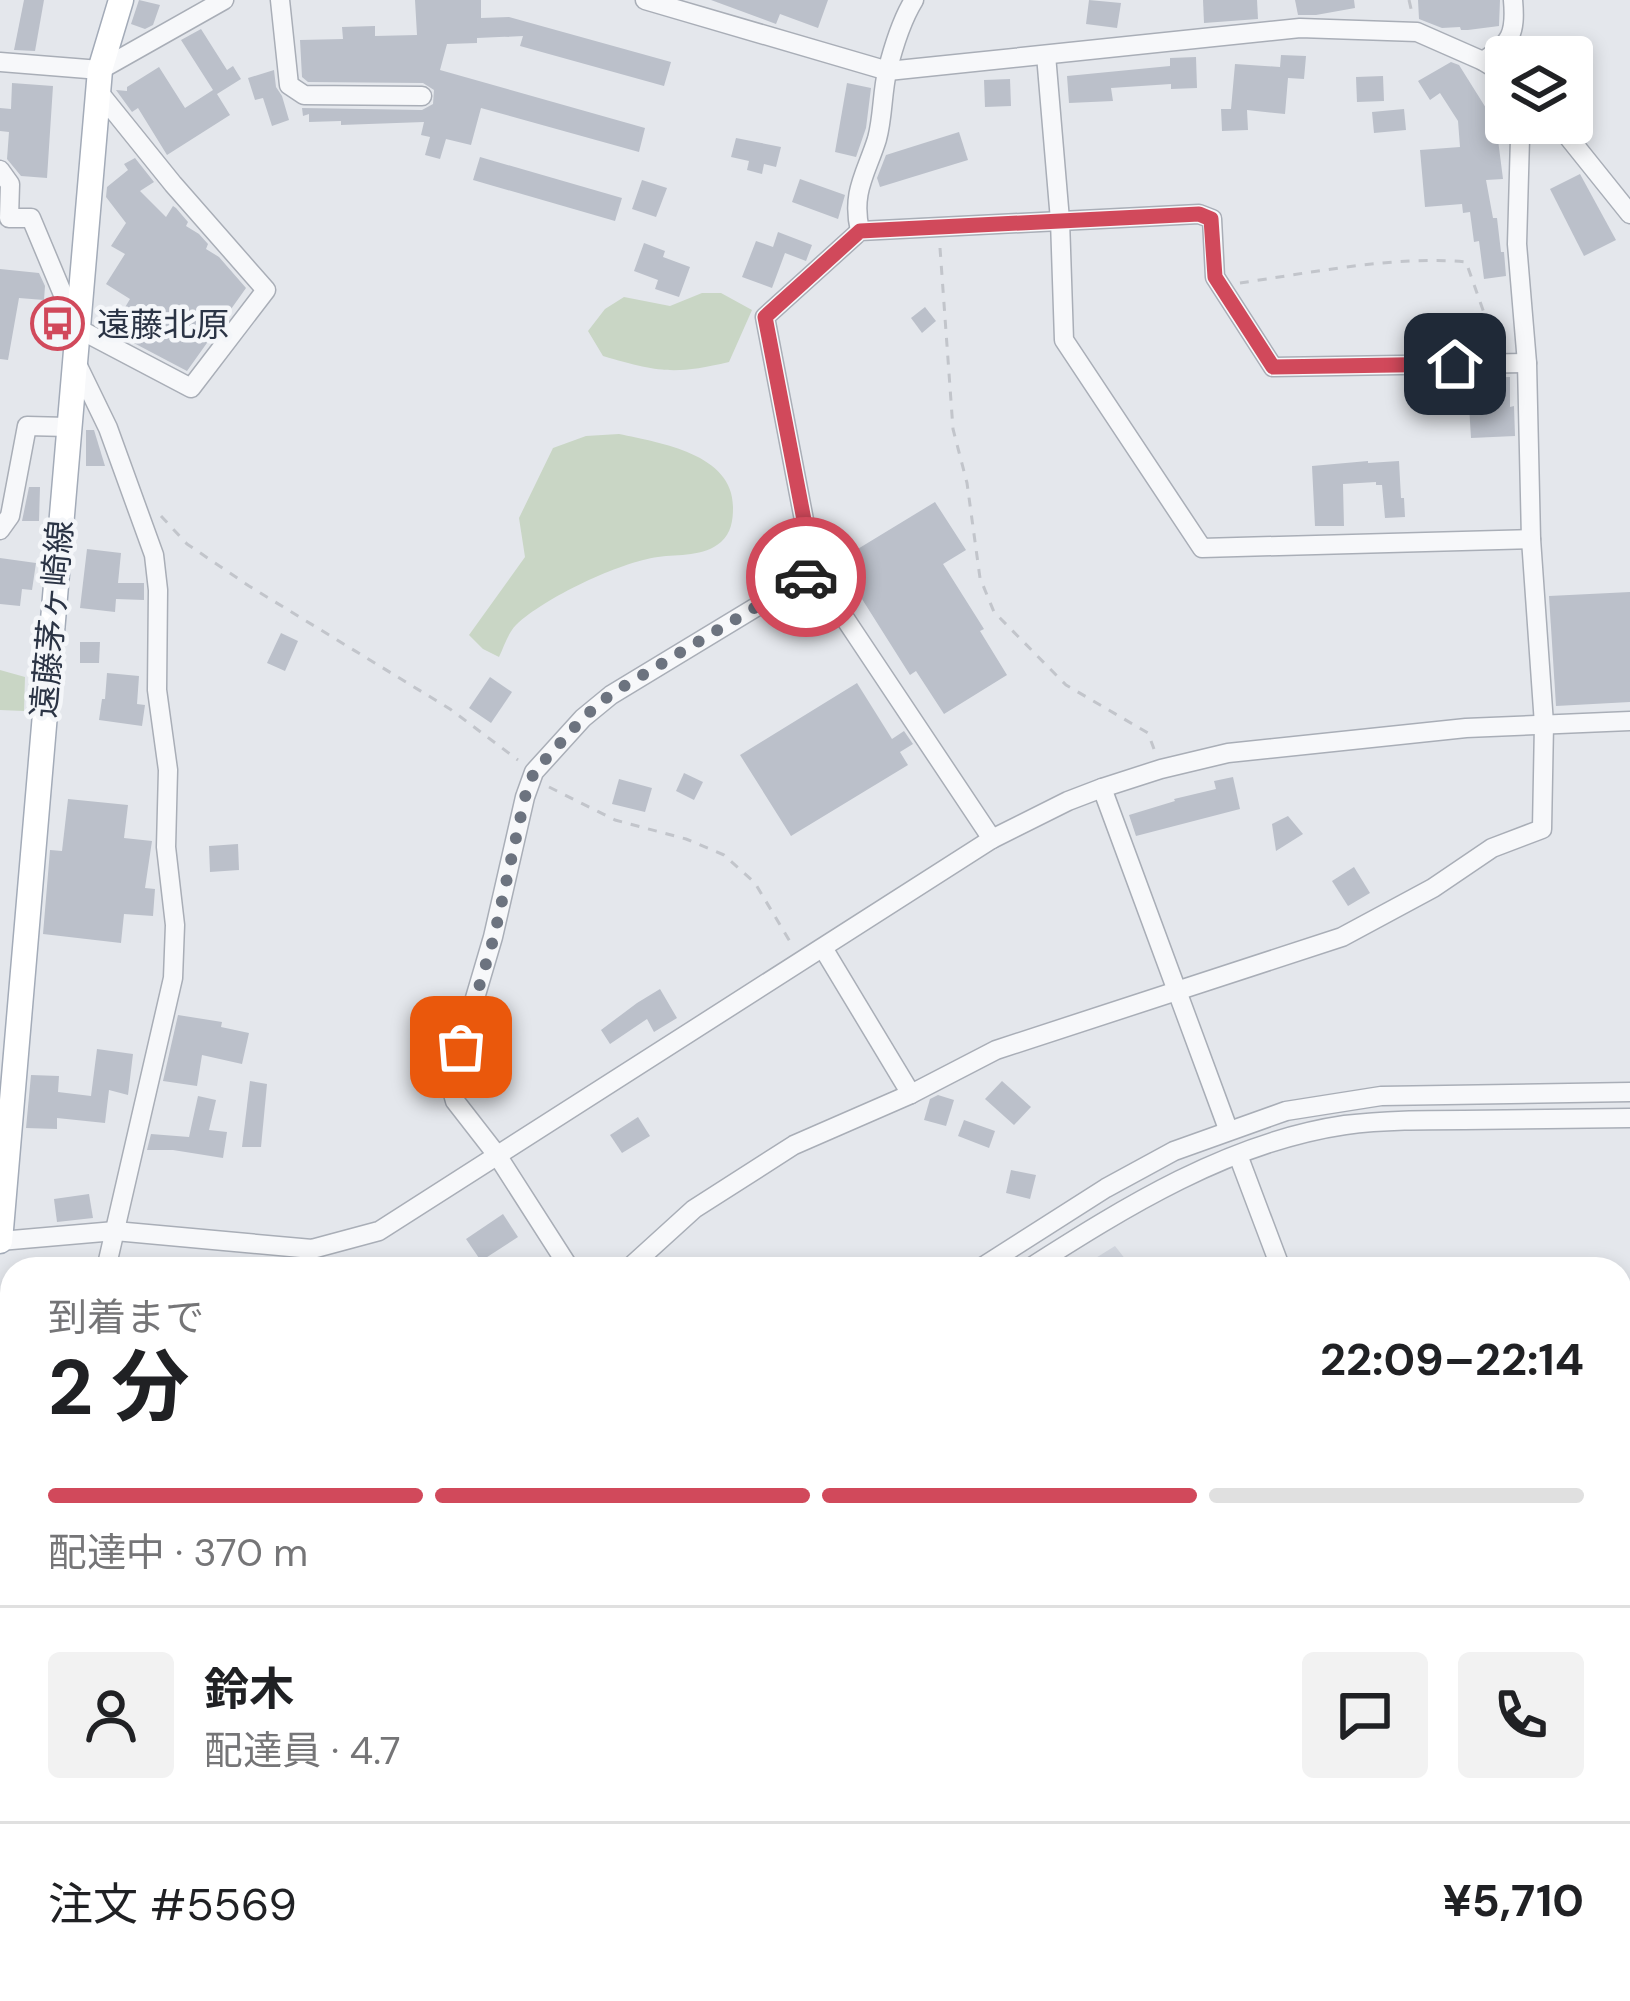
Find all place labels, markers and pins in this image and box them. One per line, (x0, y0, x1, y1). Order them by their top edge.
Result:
bus stop icon: 遠藤北原 (30, 296, 86, 352)
place label: 遠藤北原 (97, 303, 229, 346)
pin (1404, 313, 1506, 415)
pin (410, 996, 512, 1098)

